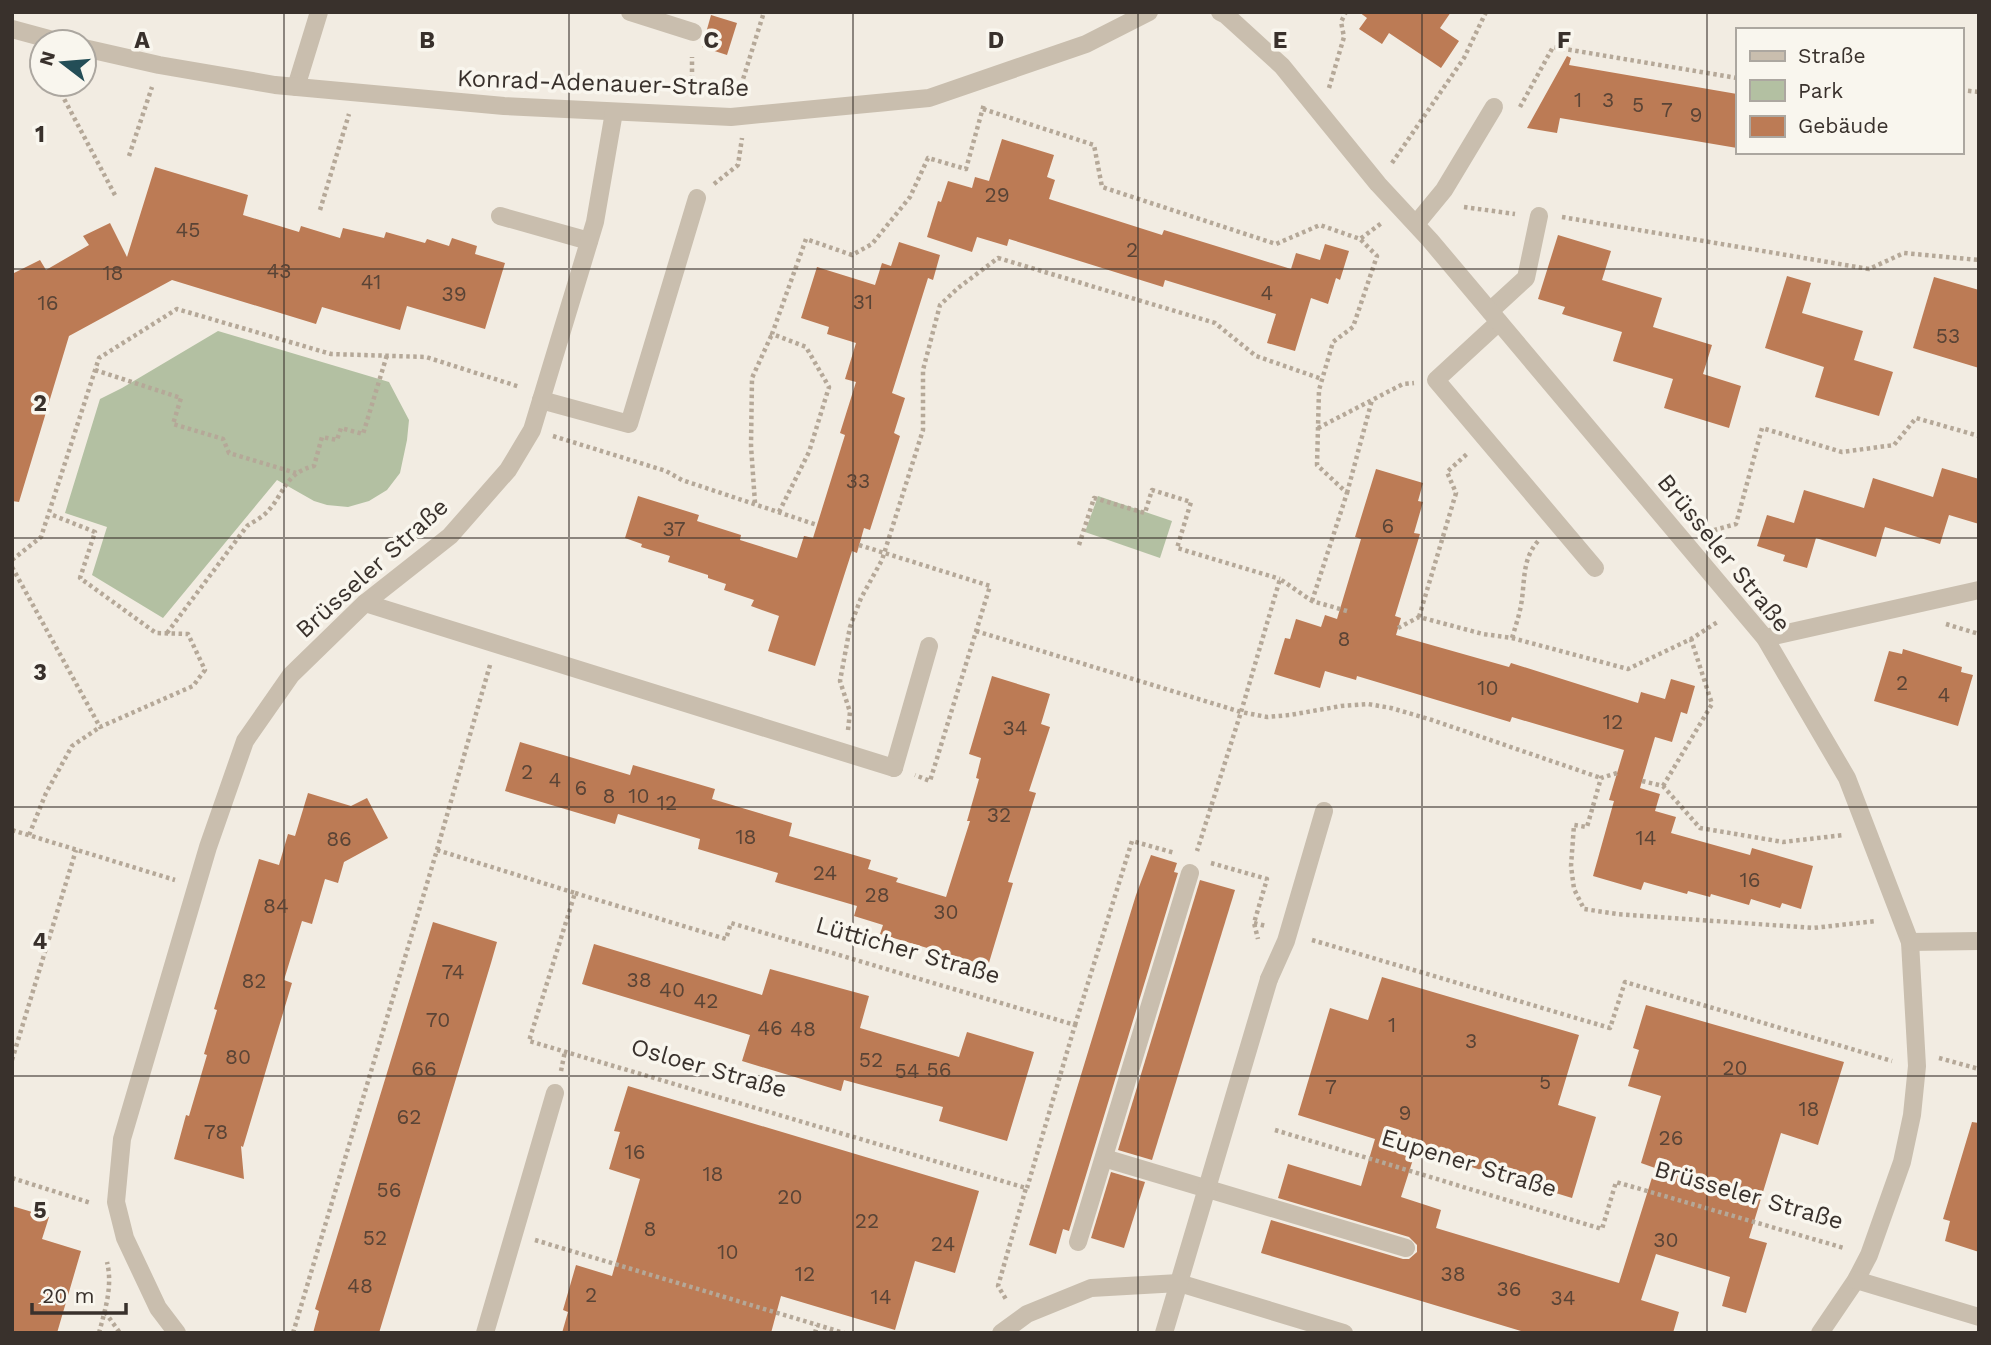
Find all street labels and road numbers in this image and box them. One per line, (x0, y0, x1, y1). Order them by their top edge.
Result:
street label: Konrad-Adenauer-Straße (456, 64, 750, 102)
street label: Brüsseler Straße (1652, 468, 1796, 638)
street label: Brüsseler Straße (290, 492, 454, 644)
street label: Lütticher Straße (813, 910, 1003, 990)
street label: Osloer Straße (628, 1032, 790, 1104)
street label: Eupener Straße (1378, 1123, 1560, 1203)
street label: Brüsseler Straße (1651, 1155, 1847, 1235)

